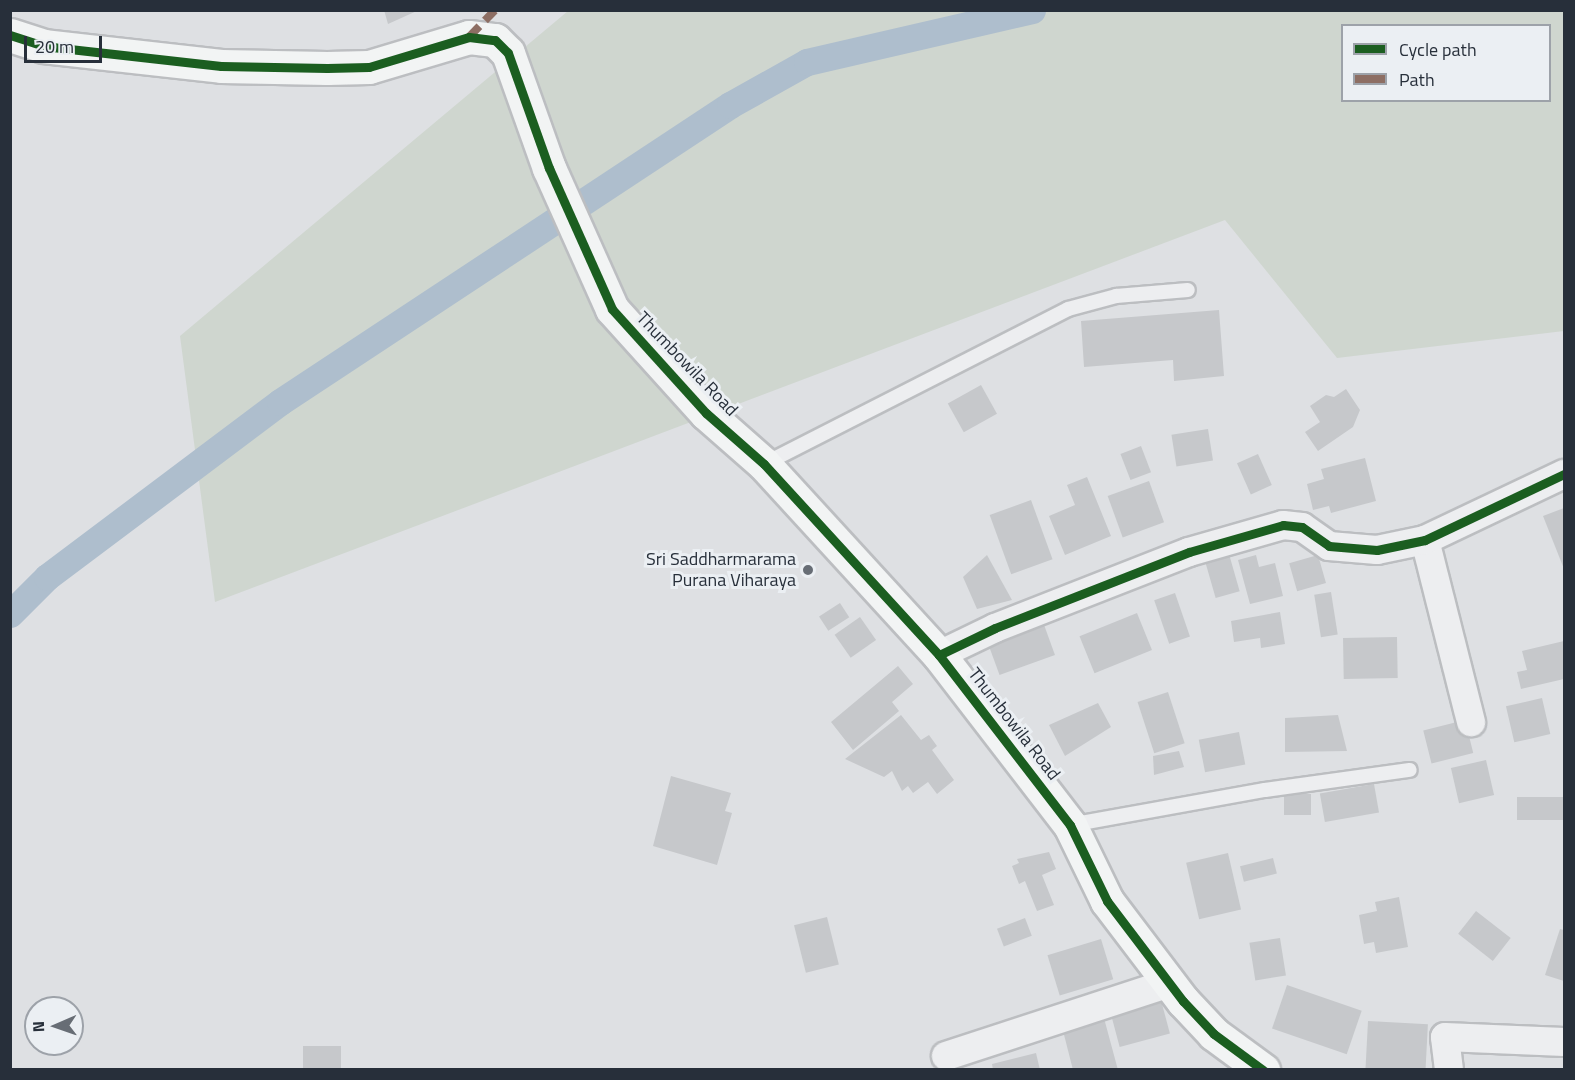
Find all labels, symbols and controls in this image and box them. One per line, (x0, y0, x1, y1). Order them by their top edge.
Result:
scale bar (27, 24, 105, 62)
legend (1341, 24, 1551, 102)
text: 20 m (35, 33, 74, 60)
text: Cycle path (1399, 36, 1477, 63)
text: Path (1399, 66, 1435, 93)
street label: Thumbowila Road (632, 307, 742, 421)
place label: Sri Saddharmarama Purana Viharaya (646, 549, 796, 592)
marker: Sri Saddharmarama Purana Viharaya (801, 563, 815, 577)
street label: Thumbowila Road (964, 664, 1064, 784)
north arrow (24, 996, 84, 1056)
text: N (26, 1021, 50, 1033)

